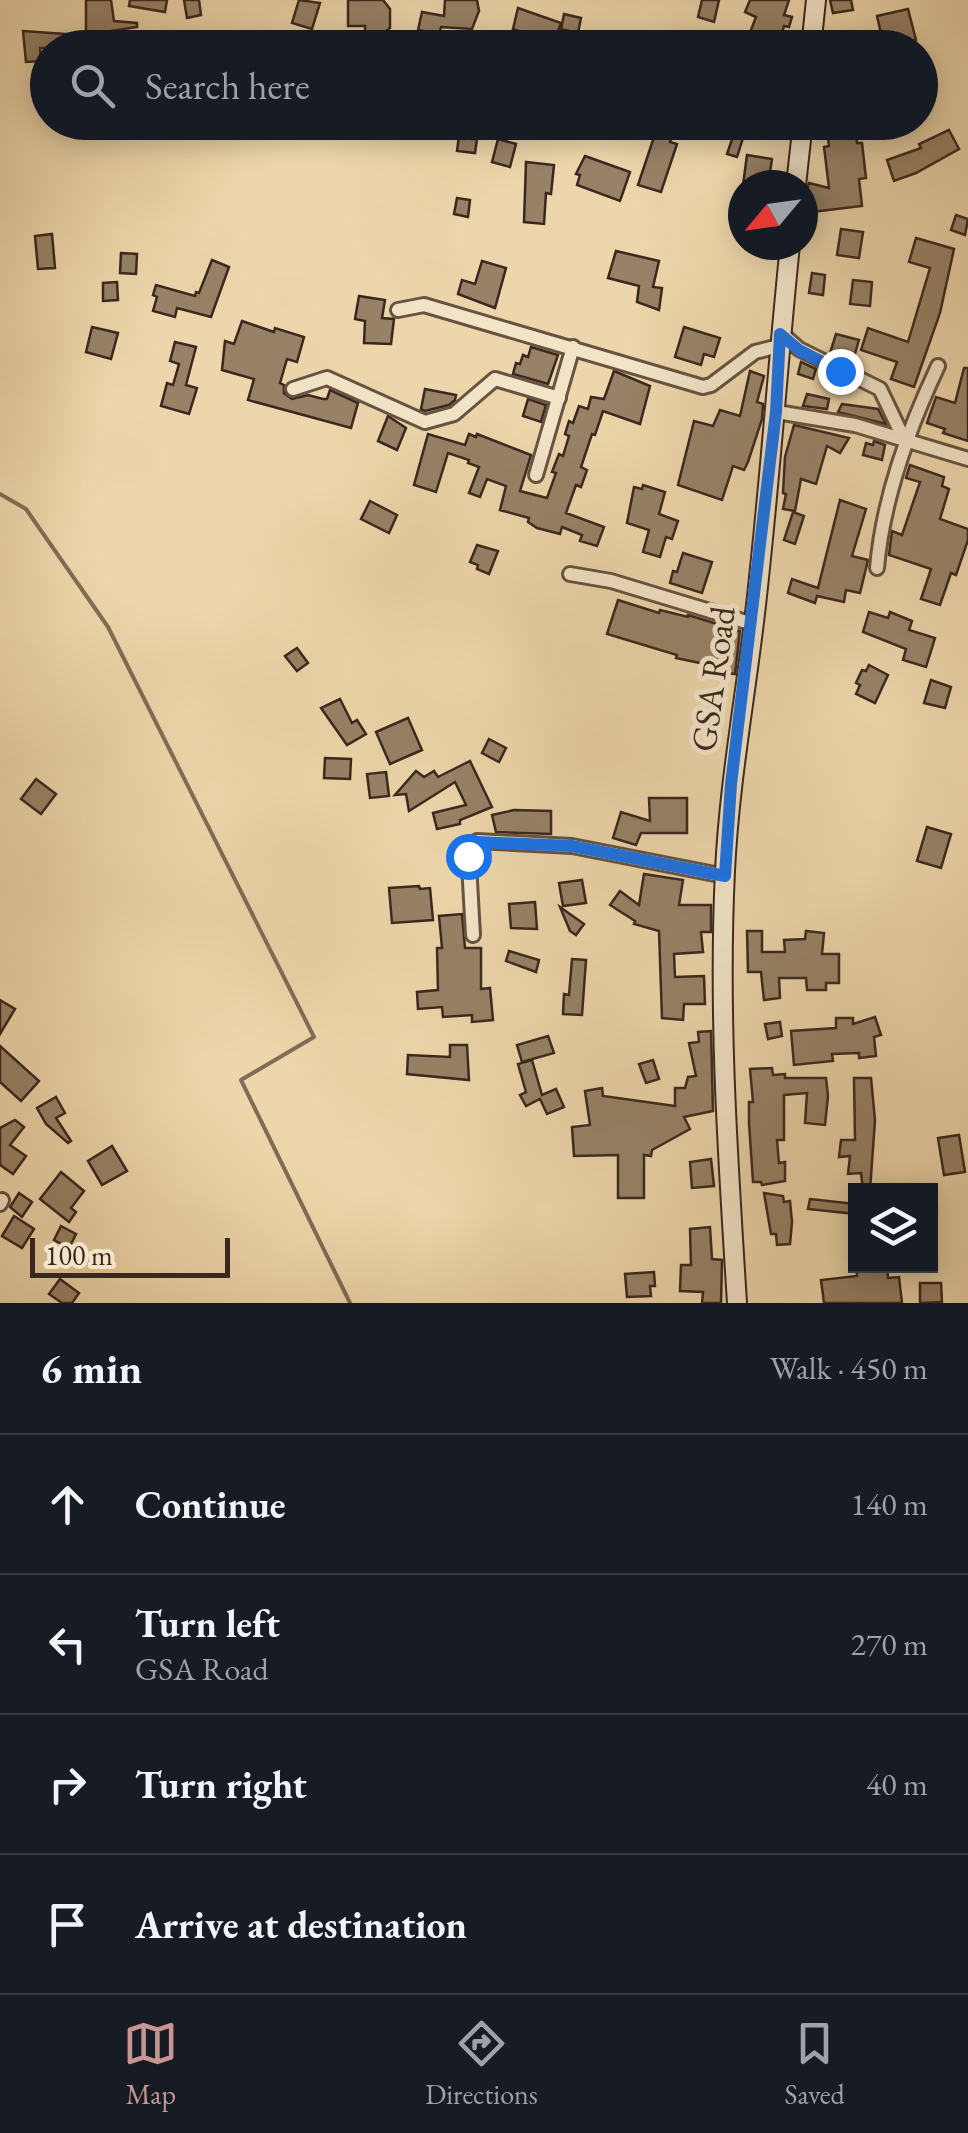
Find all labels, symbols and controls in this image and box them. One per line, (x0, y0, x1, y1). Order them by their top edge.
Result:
search box (30, 30, 938, 140)
icon: search (65, 58, 120, 113)
text: Search here (145, 61, 310, 110)
north arrow (728, 170, 818, 260)
route end (818, 349, 864, 395)
street label: GSA Road (680, 603, 745, 754)
route start (446, 834, 492, 880)
map controls (848, 1183, 938, 1273)
button: layers (848, 1183, 938, 1273)
scale bar (30, 1233, 230, 1278)
text: 100 m (45, 1237, 113, 1273)
text: 6 min (40, 1341, 142, 1396)
text: Walk · 450 m (770, 1347, 928, 1389)
icon: ahead (40, 1477, 95, 1532)
text: Continue (135, 1480, 286, 1529)
text: 140 m (851, 1483, 928, 1525)
text: Turn left (135, 1599, 280, 1648)
icon: left (40, 1617, 95, 1672)
text: 270 m (851, 1623, 928, 1665)
text: GSA Road (135, 1648, 269, 1690)
icon: right (40, 1757, 95, 1812)
text: Turn right (135, 1760, 307, 1809)
text: 40 m (866, 1763, 928, 1805)
icon: arrive (40, 1897, 95, 1952)
text: Arrive at destination (135, 1900, 467, 1949)
tab: Map (123, 2016, 178, 2112)
tab: Directions (425, 2016, 538, 2112)
tab: Saved (785, 2016, 845, 2112)

